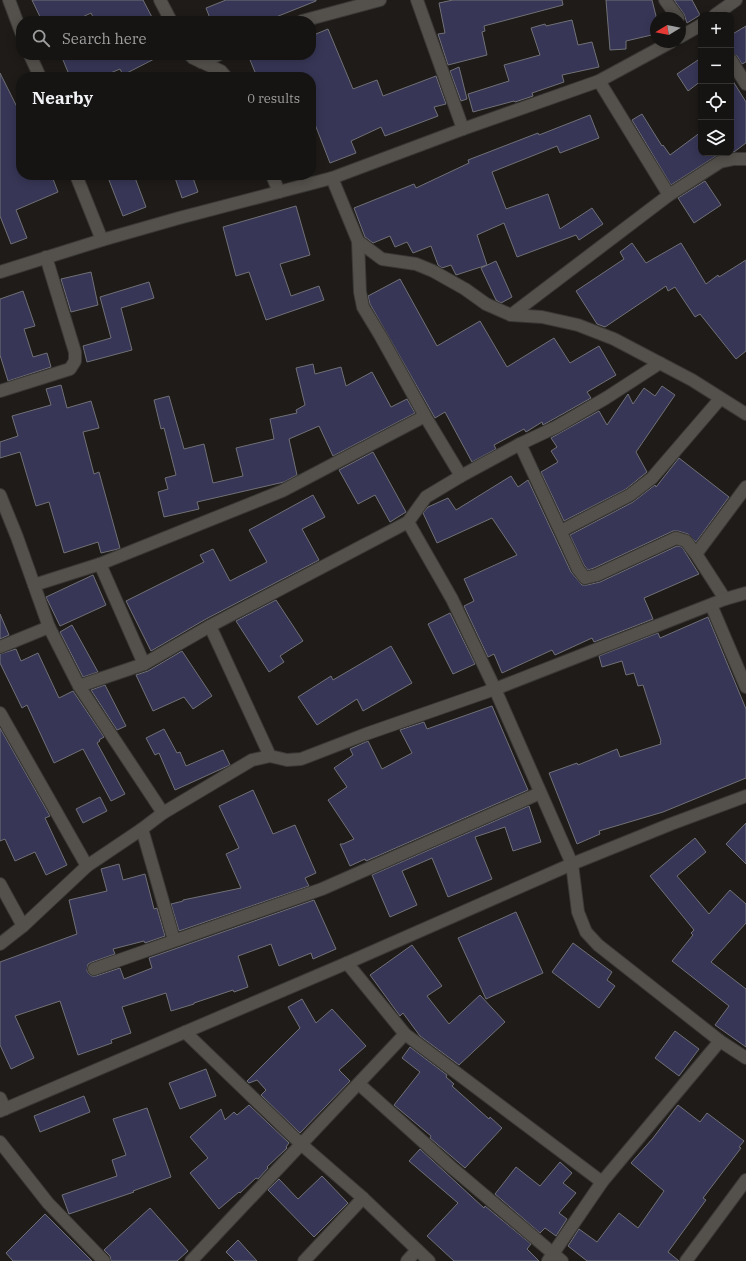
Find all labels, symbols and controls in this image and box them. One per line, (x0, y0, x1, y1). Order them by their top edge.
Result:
north arrow (650, 12, 686, 48)
map controls (698, 12, 734, 156)
button: + (698, 12, 734, 48)
search box (16, 16, 316, 60)
icon: search (30, 27, 52, 49)
text: Search here (62, 29, 147, 48)
button: − (698, 48, 734, 84)
button: locate (698, 84, 734, 120)
text: Nearby (32, 87, 93, 109)
text: 0 results (247, 90, 300, 107)
button: layers (698, 120, 734, 156)

